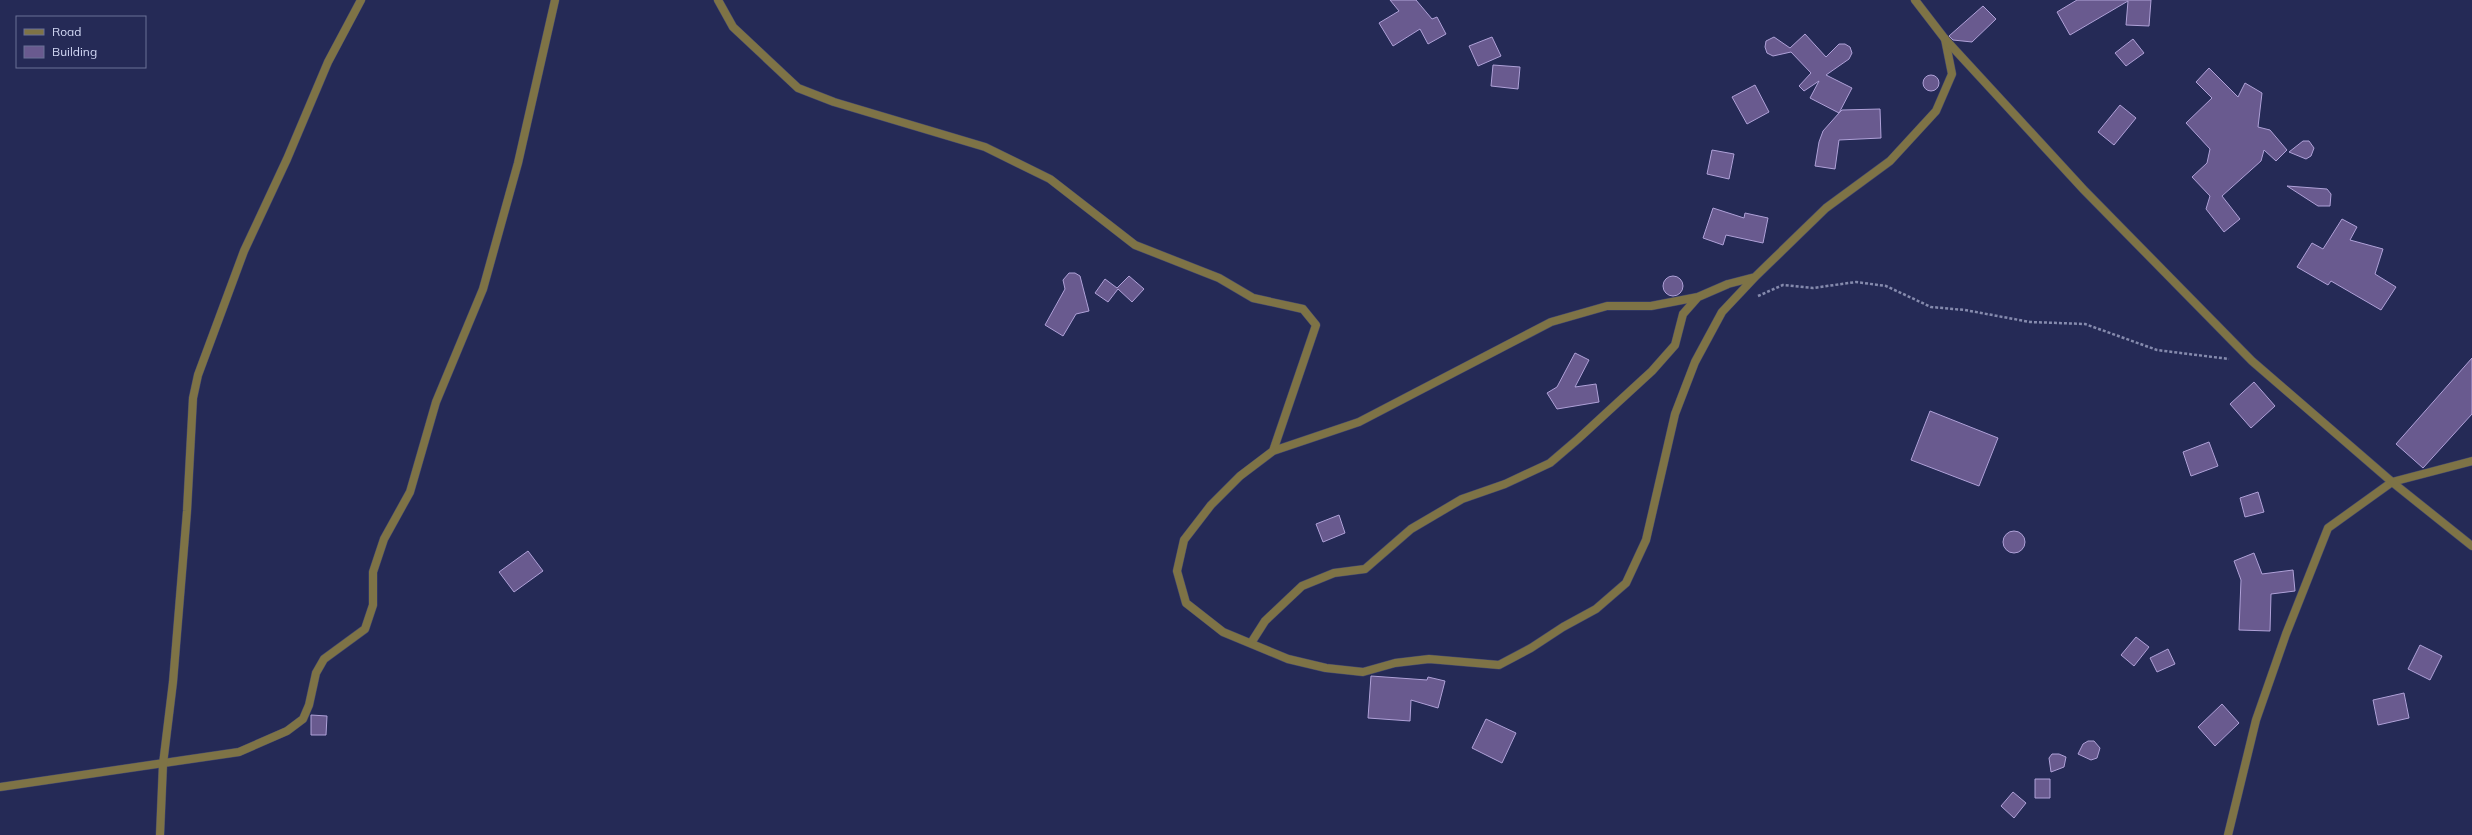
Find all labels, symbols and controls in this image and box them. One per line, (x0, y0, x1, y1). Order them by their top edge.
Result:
legend (16, 16, 146, 68)
text: Road (52, 24, 81, 39)
text: Building (52, 44, 97, 59)

